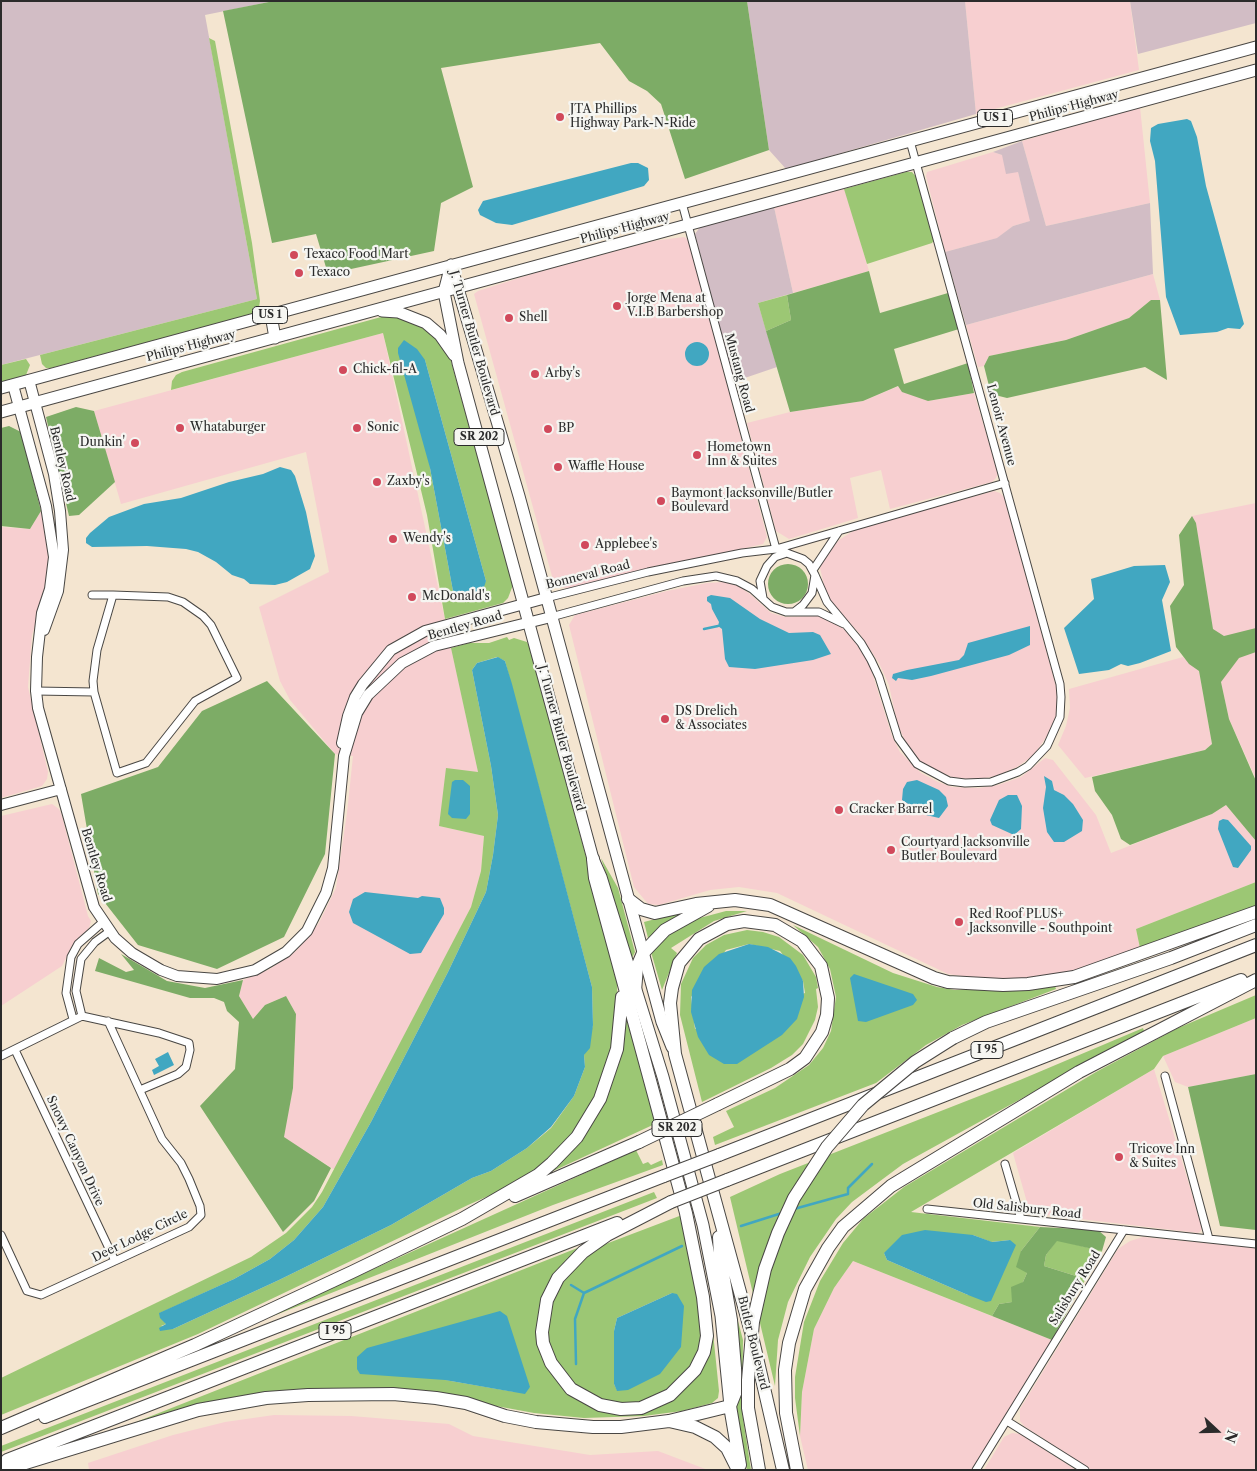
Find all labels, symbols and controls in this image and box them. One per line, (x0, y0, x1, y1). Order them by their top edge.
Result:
street label: Philips Highway (1028, 87, 1120, 125)
place label: JTA Phillips Highway Park-N-Ride (570, 103, 696, 131)
road number: US 1 (978, 110, 1012, 126)
marker: JTA Phillips Highway Park-N-Ride (554, 111, 566, 123)
street label: Philips Highway (579, 209, 671, 247)
place label: Texaco Food Mart (304, 248, 408, 262)
marker: Texaco Food Mart (288, 249, 300, 261)
place label: Texaco (309, 266, 350, 280)
marker: Texaco (293, 267, 305, 279)
street label: J. Turner Butler Boulevard (446, 269, 502, 417)
place label: Jorge Mena at V.I.B Barbershop (627, 292, 723, 320)
marker: Jorge Mena at V.I.B Barbershop (611, 300, 623, 312)
road number: US 1 (252, 306, 288, 324)
place label: Shell (519, 311, 548, 325)
marker: Shell (503, 312, 515, 324)
street label: Philips Highway (145, 327, 237, 365)
street label: Mustang Road (721, 332, 757, 414)
place label: Chick-fil-A (353, 363, 417, 377)
marker: Chick-fil-A (337, 364, 349, 376)
place label: Arby's (545, 367, 580, 381)
marker: Arby's (529, 368, 541, 380)
street label: Lenoir Avenue (983, 383, 1019, 467)
place label: Whataburger (190, 421, 266, 435)
place label: Sonic (367, 421, 399, 435)
marker: Whataburger (174, 422, 186, 434)
marker: Sonic (351, 422, 363, 434)
place label: BP (558, 422, 574, 436)
marker: BP (542, 423, 554, 435)
street label: Bentley Road (46, 425, 78, 503)
road number: SR 202 (454, 428, 504, 446)
place label: Dunkin' (80, 436, 125, 450)
marker: Dunkin' (129, 437, 141, 449)
place label: Hometown Inn & Suites (707, 441, 777, 469)
marker: Hometown Inn & Suites (691, 449, 703, 461)
place label: Waffle House (568, 460, 645, 474)
marker: Waffle House (552, 461, 564, 473)
place label: Zaxby's (387, 475, 430, 489)
marker: Zaxby's (371, 476, 383, 488)
place label: Baymont Jacksonville/Butler Boulevard (671, 487, 833, 515)
marker: Baymont Jacksonville/Butler Boulevard (655, 495, 667, 507)
place label: Wendy's (403, 532, 451, 546)
marker: Wendy's (387, 533, 399, 545)
place label: Applebee's (595, 538, 657, 552)
marker: Applebee's (579, 539, 591, 551)
street label: Bonneval Road (544, 558, 632, 592)
place label: McDonald's (422, 590, 490, 604)
marker: McDonald's (406, 591, 418, 603)
street label: Bentley Road (426, 609, 504, 643)
street label: J. Turner Butler Boulevard (535, 663, 587, 813)
place label: DS Drelich & Associates (675, 705, 747, 733)
marker: DS Drelich & Associates (659, 713, 671, 725)
place label: Cracker Barrel (849, 803, 932, 817)
marker: Cracker Barrel (833, 804, 845, 816)
street label: Bentley Road (78, 826, 114, 904)
place label: Courtyard Jacksonville Butler Boulevard (901, 836, 1030, 864)
marker: Courtyard Jacksonville Butler Boulevard (885, 844, 897, 856)
place label: Red Roof PLUS+ Jacksonville - Southpoint (969, 908, 1112, 936)
marker: Red Roof PLUS+ Jacksonville - Southpoint (953, 916, 965, 928)
road number: I 95 (971, 1042, 1003, 1058)
street label: Snowy Canyon Drive (43, 1094, 107, 1208)
road number: SR 202 (652, 1120, 702, 1136)
place label: Tricove Inn & Suites (1129, 1143, 1195, 1171)
marker: Tricove Inn & Suites (1113, 1151, 1125, 1163)
street label: Old Salisbury Road (972, 1196, 1082, 1222)
street label: Deer Lodge Circle (90, 1207, 190, 1265)
street label: Salisbury Road (1046, 1248, 1104, 1328)
street label: Butler Boulevard (734, 1294, 772, 1392)
road number: I 95 (319, 1322, 351, 1340)
north arrow (1192, 1406, 1242, 1456)
text: N (1220, 1427, 1242, 1445)

